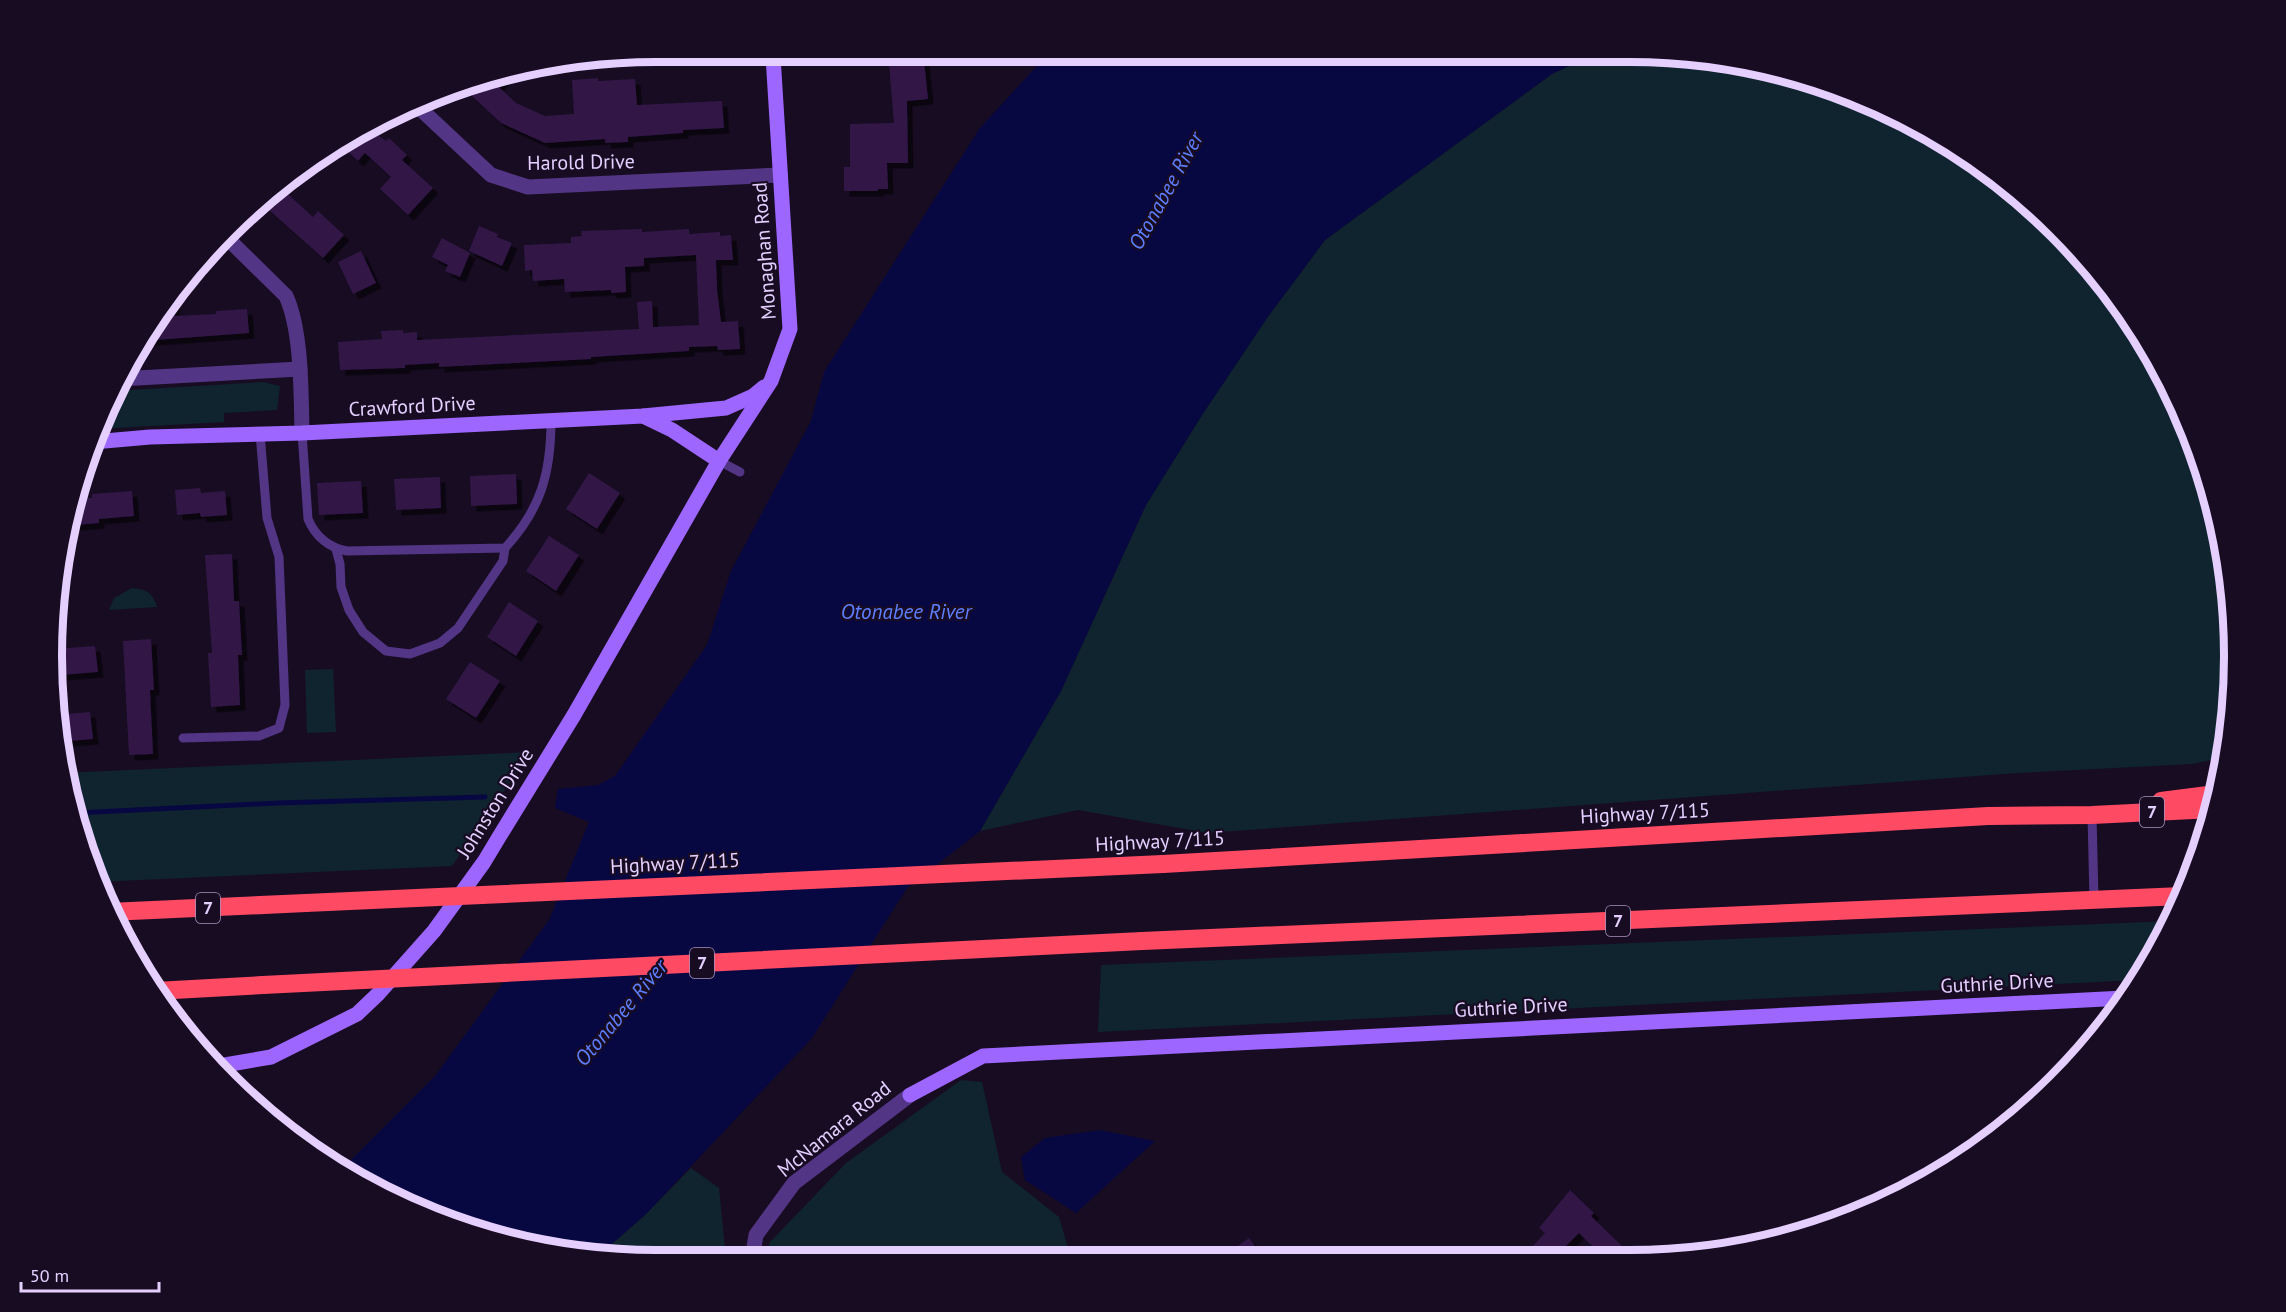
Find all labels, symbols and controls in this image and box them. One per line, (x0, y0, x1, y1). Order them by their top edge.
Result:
water label: Otonabee River (1122, 125, 1210, 254)
street label: Harold Drive (527, 148, 635, 176)
street label: Monaghan Road (746, 181, 782, 321)
street label: Crawford Drive (348, 390, 476, 422)
water label: Otonabee River (841, 598, 973, 625)
street label: Johnston Drive (450, 743, 539, 864)
street label: Highway 7/115 (1580, 797, 1710, 829)
road number: 7 (2140, 797, 2164, 827)
street label: Highway 7/115 (1095, 825, 1225, 857)
street label: Highway 7/115 (610, 847, 740, 879)
road number: 7 (196, 893, 220, 923)
road number: 7 (1606, 906, 1630, 936)
road number: 7 (690, 948, 714, 978)
water label: Otonabee River (568, 952, 674, 1071)
street label: Guthrie Drive (1940, 967, 2054, 999)
street label: Guthrie Drive (1454, 991, 1568, 1023)
street label: McNamara Road (772, 1075, 896, 1183)
scale bar (21, 1255, 159, 1293)
text: 50 m (30, 1264, 69, 1287)

